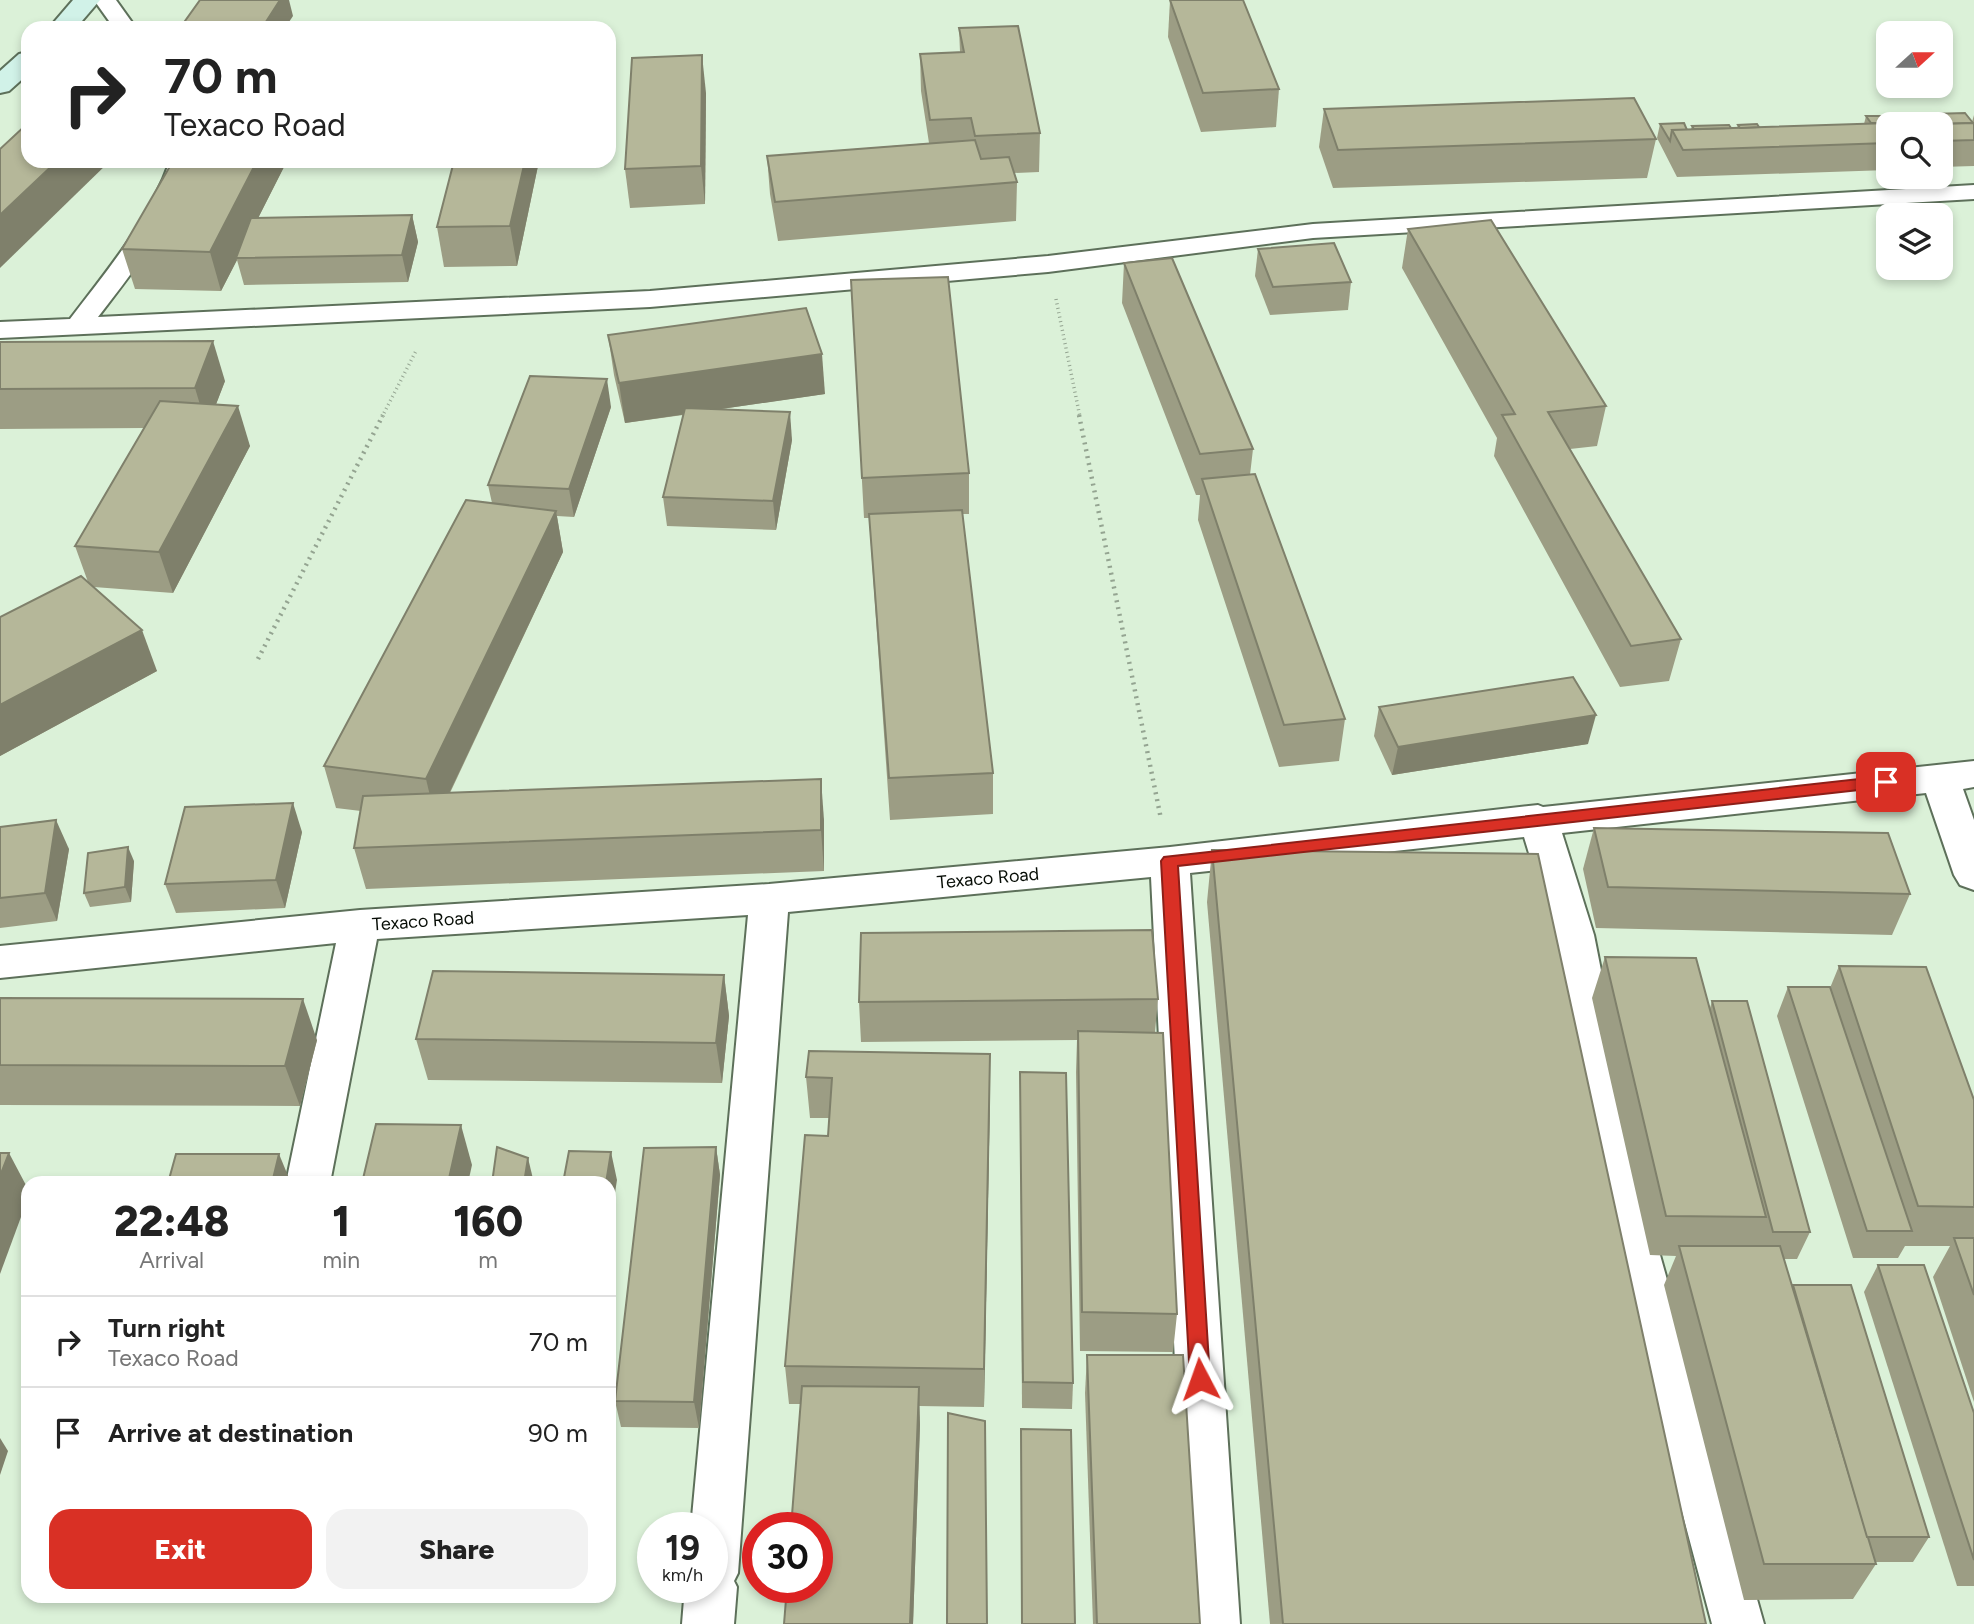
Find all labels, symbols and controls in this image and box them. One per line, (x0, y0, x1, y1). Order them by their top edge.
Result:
north arrow (1876, 21, 1953, 98)
map controls (1876, 21, 1953, 280)
text: 70 m (164, 46, 277, 105)
icon: right (49, 49, 140, 140)
text: Texaco Road (164, 106, 346, 144)
button: search (1876, 112, 1953, 189)
button: layers (1876, 203, 1953, 280)
pin (1856, 752, 1916, 812)
icon: arrive (1867, 763, 1905, 801)
street label: Texaco Road (936, 863, 1040, 893)
street label: Texaco Road (371, 906, 475, 936)
text: 22:48 (114, 1196, 229, 1247)
text: 1 (332, 1196, 350, 1247)
text: 160 (453, 1196, 523, 1247)
text: Arrival (139, 1246, 204, 1274)
text: min (322, 1246, 360, 1274)
text: m (478, 1246, 498, 1274)
text: Turn right (108, 1312, 225, 1344)
icon: right (49, 1323, 87, 1361)
text: 70 m (529, 1326, 588, 1358)
position arrow (1163, 1342, 1237, 1416)
text: Texaco Road (108, 1344, 239, 1372)
icon: arrive (49, 1414, 87, 1452)
text: Arrive at destination (108, 1417, 353, 1449)
text: 90 m (528, 1417, 588, 1449)
button: Exit (49, 1509, 312, 1589)
button: Share (326, 1509, 588, 1589)
speed limit sign: 30 (742, 1512, 833, 1603)
text: 19 (665, 1527, 700, 1569)
text: km/h (662, 1564, 703, 1586)

